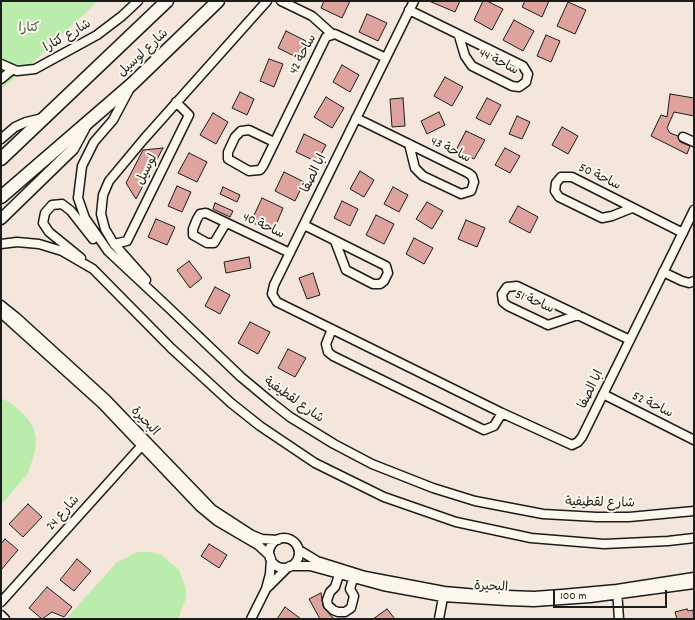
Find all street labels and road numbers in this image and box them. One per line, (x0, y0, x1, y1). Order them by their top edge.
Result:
street label: شارع كتارا (41, 17, 95, 57)
street label: شارع لوسيل (115, 27, 173, 81)
street label: ساحة 42 (287, 32, 321, 78)
street label: ساحة 44 (475, 46, 521, 80)
street label: ساحة 43 (427, 135, 473, 167)
street label: لوسيل (134, 152, 162, 188)
street label: ابا الصفا (299, 152, 331, 196)
street label: ساحة 50 (575, 161, 623, 195)
street label: ساحة 40 (240, 211, 286, 243)
street label: ساحة 51 (512, 288, 556, 318)
street label: ابا الصفا (576, 368, 608, 412)
street label: شارع لقطيفية (260, 375, 326, 427)
street label: ساحة 52 (629, 389, 675, 423)
street label: البحيرة (127, 404, 161, 440)
street label: شارع 24 (44, 493, 84, 535)
street label: شارع لقطيفية (565, 496, 635, 512)
street label: البحيرة (473, 579, 509, 597)

